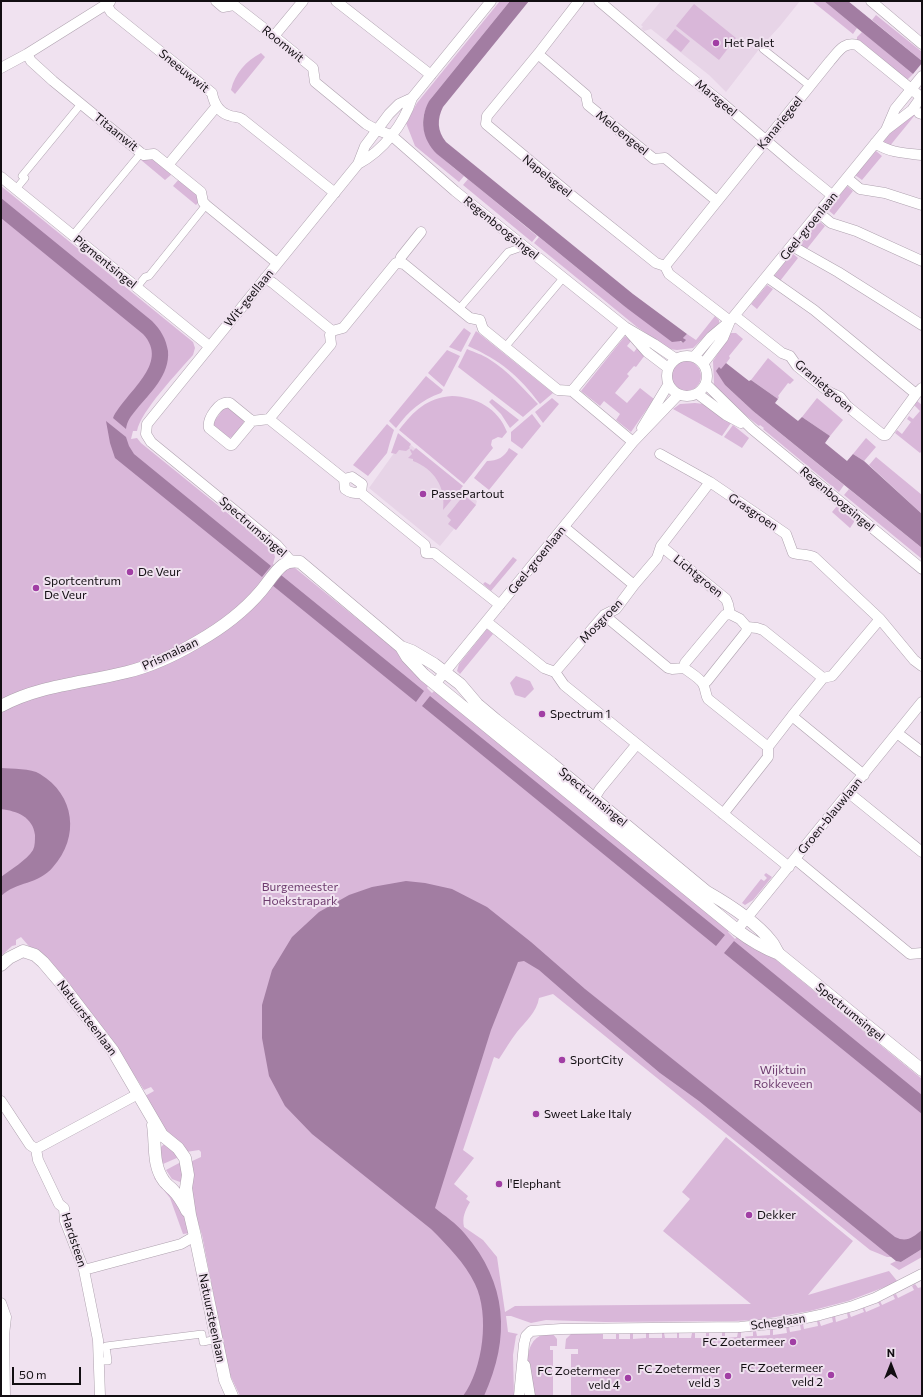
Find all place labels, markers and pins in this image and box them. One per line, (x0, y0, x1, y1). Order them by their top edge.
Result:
place label: Het Palet (724, 36, 774, 50)
marker: Het Palet (711, 38, 721, 48)
place label: PassePartout (431, 487, 504, 501)
marker: PassePartout (418, 489, 428, 499)
place label: De Veur (138, 565, 181, 579)
marker: De Veur (125, 567, 135, 577)
place label: Sportcentrum De Veur (44, 574, 121, 602)
marker: Sportcentrum De Veur (31, 583, 41, 593)
place label: Spectrum 1 (550, 707, 611, 721)
marker: Spectrum 1 (537, 709, 547, 719)
place label: SportCity (570, 1053, 623, 1067)
marker: SportCity (557, 1055, 567, 1065)
place label: Sweet Lake Italy (544, 1107, 632, 1121)
marker: Sweet Lake Italy (531, 1109, 541, 1119)
place label: l'Elephant (507, 1177, 561, 1191)
marker: l'Elephant (494, 1179, 504, 1189)
place label: Dekker (757, 1208, 796, 1222)
marker: Dekker (744, 1210, 754, 1220)
place label: FC Zoetermeer (702, 1335, 785, 1349)
marker: FC Zoetermeer (788, 1337, 798, 1347)
place label: FC Zoetermeer veld 2 (740, 1361, 823, 1389)
place label: FC Zoetermeer veld 3 (637, 1362, 720, 1390)
place label: FC Zoetermeer veld 4 (537, 1364, 620, 1392)
marker: FC Zoetermeer veld 2 (826, 1370, 836, 1380)
marker: FC Zoetermeer veld 3 (723, 1371, 733, 1381)
marker: FC Zoetermeer veld 4 (623, 1373, 633, 1383)

